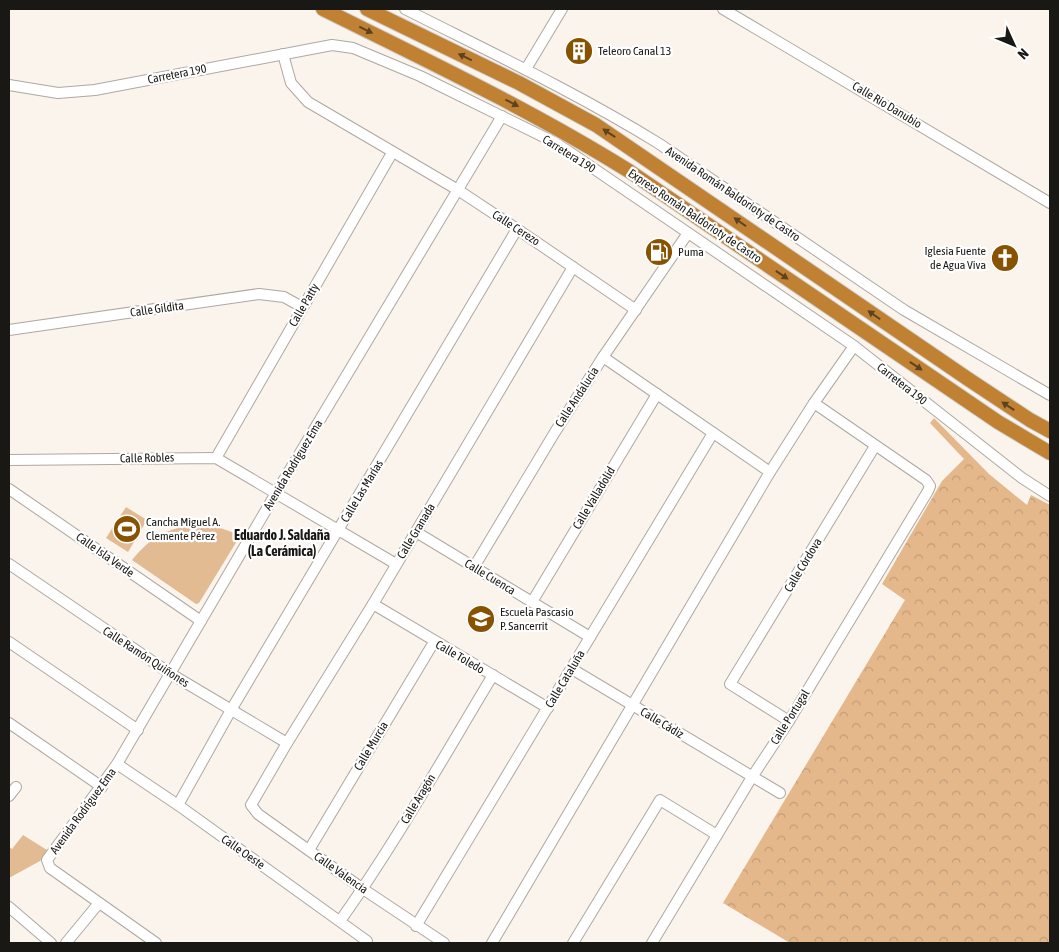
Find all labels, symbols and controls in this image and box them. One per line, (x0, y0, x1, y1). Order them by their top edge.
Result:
north arrow (989, 20, 1039, 70)
one-way arrow (359, 27, 373, 35)
building icon: Teleoro Canal 13 (564, 36, 594, 66)
place label: Teleoro Canal 13 (598, 44, 671, 58)
text: N (1015, 46, 1032, 63)
one-way arrow (458, 53, 472, 61)
street label: Carretera 190 (146, 61, 208, 87)
street label: Calle Río Danubio (850, 79, 924, 131)
one-way arrow (504, 99, 519, 107)
one-way arrow (602, 128, 615, 138)
street label: Carretera 190 (540, 132, 598, 176)
street label: Avenida Román Baldorioty de Castro (663, 144, 803, 245)
street label: Expreso Román Baldorioty de Castro (626, 166, 765, 266)
street label: Calle Cerezo (490, 207, 543, 249)
one-way arrow (733, 218, 747, 227)
fuel station icon: Puma (644, 237, 674, 267)
church icon: Iglesia Fuente de Agua Viva (990, 243, 1020, 273)
place label: Iglesia Fuente de Agua Viva (924, 244, 986, 272)
place label: Puma (678, 245, 704, 259)
one-way arrow (775, 270, 788, 279)
street label: Calle Patty (286, 281, 322, 329)
street label: Calle Gildita (129, 298, 185, 320)
one-way arrow (867, 310, 881, 319)
street label: Carretera 190 (874, 360, 930, 408)
one-way arrow (909, 361, 923, 371)
street label: Calle Andalucía (552, 364, 602, 430)
one-way arrow (1002, 401, 1015, 411)
street label: Avenida Rodríguez Ema (260, 417, 326, 513)
street label: Calle Robles (120, 451, 174, 465)
street label: Calle Las Marías (338, 457, 386, 525)
street label: Calle Valladolid (570, 464, 618, 532)
street label: Calle Granada (394, 501, 438, 561)
sports icon: Cancha Miguel A. Clemente Pérez (112, 514, 142, 544)
place label: Cancha Miguel A. Clemente Pérez (146, 515, 220, 543)
district label: Eduardo J. Saldaña (La Cerámica) (234, 527, 331, 559)
street label: Calle Isla Verde (73, 530, 137, 580)
street label: Calle Córdova (781, 535, 825, 595)
street label: Calle Cuenca (462, 556, 518, 598)
school or university icon: Escuela Pascasio P. Sancerrit (466, 604, 496, 634)
place label: Escuela Pascasio P. Sancerrit (500, 605, 574, 633)
street label: Calle Ramón Quiñones (100, 624, 192, 690)
street label: Calle Toledo (433, 637, 487, 677)
street label: Calle Cataluña (542, 648, 588, 710)
street label: Calle Portugal (768, 686, 813, 747)
street label: Calle Cádiz (638, 705, 687, 742)
street label: Calle Murcia (351, 719, 391, 773)
street label: Avenida Rodríguez Ema (47, 765, 119, 857)
street label: Calle Aragón (398, 772, 438, 826)
street label: Calle Oeste (219, 832, 267, 872)
street label: Calle Valencia (311, 849, 371, 897)

